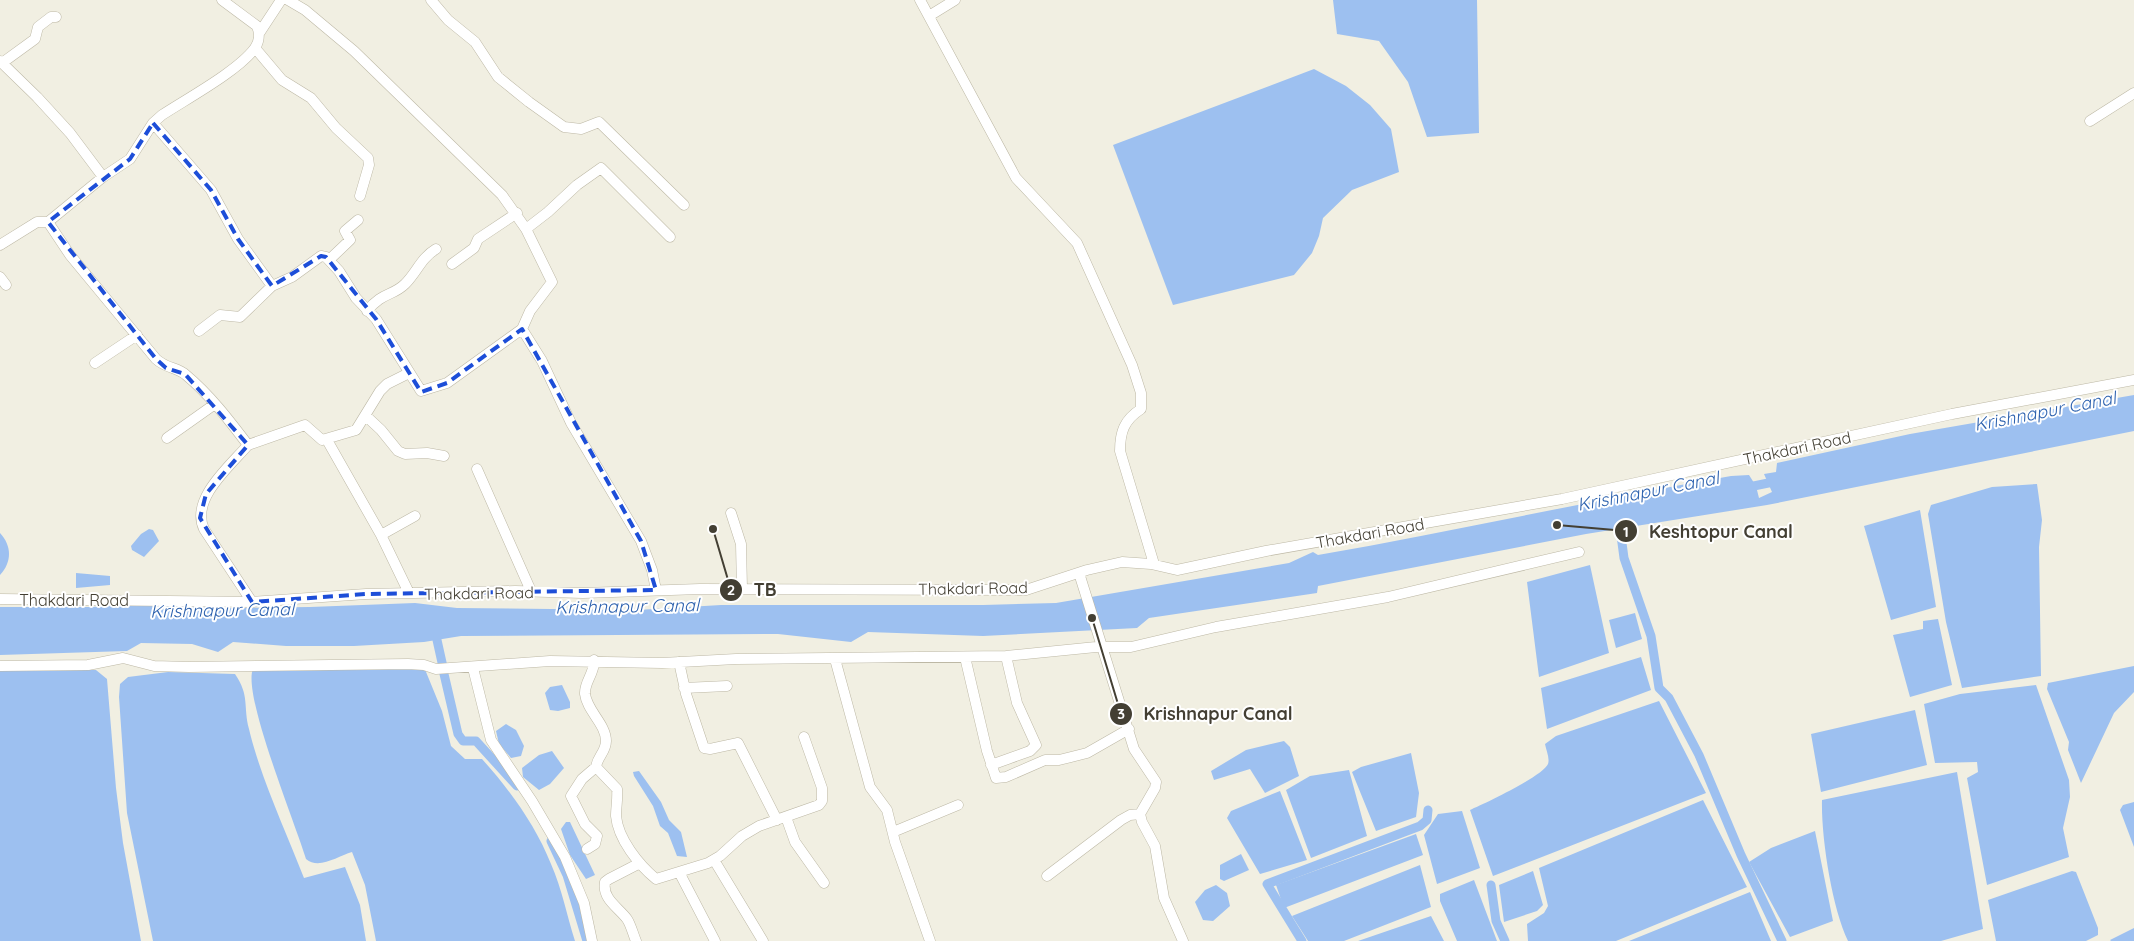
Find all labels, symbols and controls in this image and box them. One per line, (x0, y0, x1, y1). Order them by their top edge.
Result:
water label: Krishnapur Canal (1972, 386, 2120, 436)
street label: Thakdari Road (1741, 427, 1853, 469)
water label: Krishnapur Canal (1575, 466, 1723, 516)
street label: Thakdari Road (1314, 514, 1426, 552)
callout: Keshtopur Canal (1614, 515, 1803, 548)
text: Keshtopur Canal (1649, 520, 1793, 543)
text: 1 (1623, 522, 1629, 541)
callout: TB (719, 573, 787, 606)
street label: Thakdari Road (918, 577, 1028, 599)
text: TB (753, 578, 777, 601)
text: 2 (727, 580, 735, 599)
street label: Thakdari Road (424, 582, 534, 604)
street label: Thakdari Road (19, 590, 129, 610)
water label: Krishnapur Canal (555, 593, 701, 619)
water label: Krishnapur Canal (150, 597, 296, 623)
callout: Krishnapur Canal (1108, 697, 1302, 730)
text: Krishnapur Canal (1143, 702, 1293, 725)
text: 3 (1117, 704, 1125, 723)

